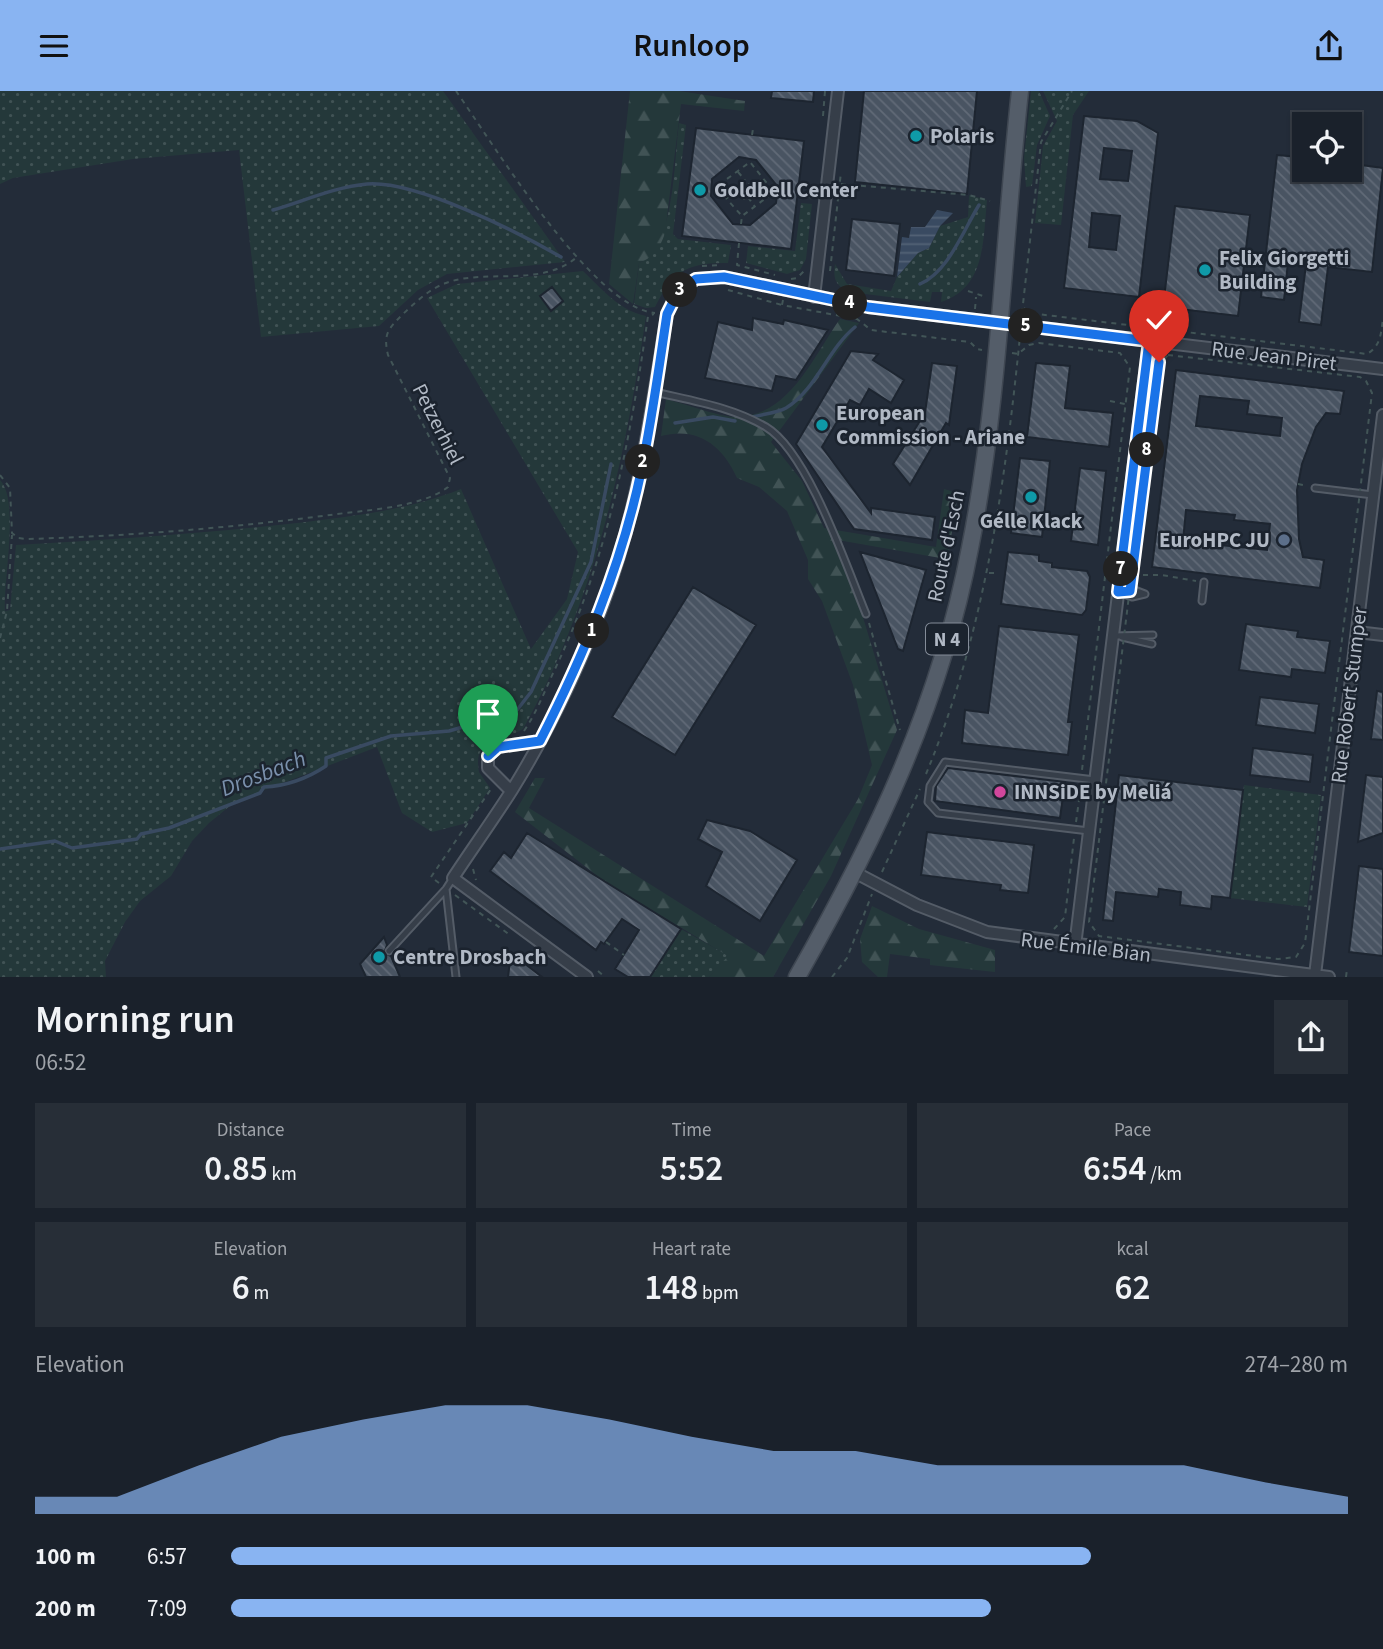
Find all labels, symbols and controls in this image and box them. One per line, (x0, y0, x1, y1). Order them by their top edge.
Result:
text: Runloop (633, 23, 750, 69)
icon: menu (35, 27, 73, 65)
icon: share (1310, 27, 1348, 65)
map controls (1292, 112, 1362, 182)
button: locate (1292, 112, 1362, 182)
place label: Polaris (930, 121, 994, 151)
marker: Polaris (908, 128, 924, 144)
place label: Goldbell Center (714, 175, 859, 205)
marker: Goldbell Center (692, 182, 708, 198)
place label: Felix Giorgetti Building (1219, 243, 1349, 297)
marker: Felix Giorgetti Building (1197, 262, 1213, 278)
pin: 3 (662, 273, 698, 307)
text: 3 (674, 276, 685, 303)
pin: 4 (832, 285, 868, 321)
text: 4 (844, 289, 855, 316)
pin (1129, 290, 1189, 362)
icon: check (1140, 301, 1178, 339)
pin: 5 (1009, 309, 1044, 343)
text: 5 (1020, 312, 1031, 339)
street label: Rue Jean Piret (1210, 333, 1338, 379)
street label: Petzerhiel (405, 378, 471, 470)
place label: European Commission - Ariane (836, 398, 1025, 452)
marker: European Commission - Ariane (814, 417, 830, 433)
pin: 8 (1130, 433, 1164, 467)
text: 8 (1141, 436, 1152, 463)
pin: 2 (626, 445, 660, 479)
text: 2 (637, 448, 648, 475)
street label: Route d'Esch (920, 487, 972, 605)
marker: Gélle Klack (1023, 489, 1039, 505)
place label: Gélle Klack (980, 506, 1083, 536)
place label: EuroHPC JU (1159, 525, 1270, 555)
marker: EuroHPC JU (1276, 532, 1292, 548)
pin: 7 (1104, 552, 1138, 587)
text: 7 (1115, 555, 1126, 582)
street label: Rue Robert Stumper (1323, 604, 1375, 785)
pin: 1 (574, 613, 610, 649)
text: 1 (586, 617, 597, 644)
road number: N 4 (926, 624, 968, 655)
pin (458, 684, 518, 756)
icon: arrive (469, 695, 507, 733)
water label: Drosbach (216, 742, 311, 805)
place label: INNSiDE by Meliá (1014, 777, 1172, 807)
marker: INNSiDE by Meliá (992, 784, 1008, 800)
street label: Rue Émile Bian (1019, 924, 1153, 970)
place label: Centre Drosbach (393, 942, 546, 972)
marker: Centre Drosbach (371, 949, 387, 965)
text: Morning run (35, 993, 235, 1047)
button: share (1274, 1000, 1348, 1074)
text: 06:52 (35, 1046, 86, 1079)
text: Distance (217, 1117, 284, 1144)
text: Time (671, 1117, 712, 1144)
text: Pace (1114, 1117, 1151, 1144)
text: 0.85 (204, 1144, 268, 1194)
text: 5:52 (660, 1144, 723, 1194)
text: 6:54 (1083, 1144, 1146, 1194)
text: km (268, 1161, 297, 1188)
text: /km (1146, 1161, 1182, 1188)
text: Elevation (214, 1236, 287, 1263)
text: Heart rate (652, 1236, 731, 1263)
text: kcal (1117, 1236, 1148, 1263)
text: 6 (232, 1263, 250, 1313)
text: 148 (644, 1263, 698, 1313)
text: 62 (1115, 1263, 1150, 1313)
text: m (250, 1280, 269, 1307)
text: bpm (698, 1280, 739, 1307)
text: Elevation (35, 1348, 125, 1381)
text: 274–280 m (1245, 1348, 1348, 1381)
text: 100 m (35, 1540, 96, 1573)
text: 6:57 (147, 1540, 187, 1573)
text: 200 m (35, 1592, 96, 1625)
text: 7:09 (147, 1592, 187, 1625)

